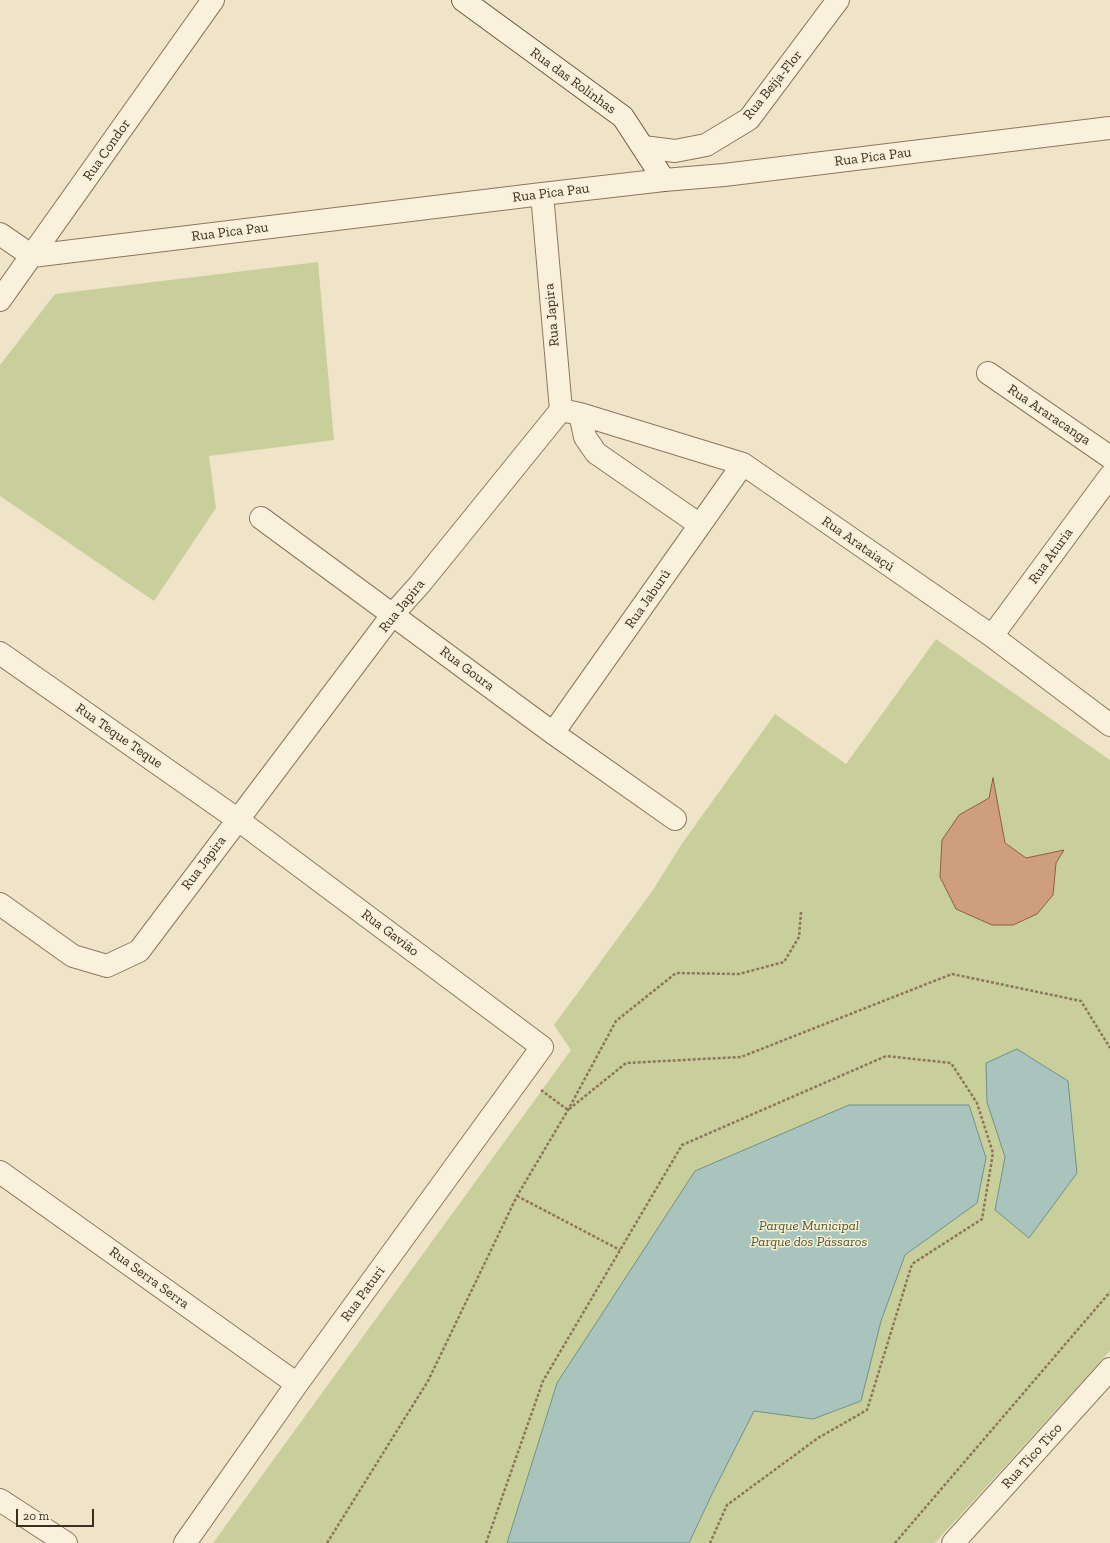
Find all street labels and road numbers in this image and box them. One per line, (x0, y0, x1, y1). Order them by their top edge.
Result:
street label: Rua das Rolinhas (527, 44, 619, 118)
street label: Rua Beija-Flor (740, 47, 806, 123)
street label: Rua Condor (80, 116, 134, 184)
street label: Rua Pica Pau (834, 144, 912, 170)
street label: Rua Pica Pau (512, 180, 590, 206)
street label: Rua Pica Pau (191, 219, 269, 245)
street label: Rua Japira (541, 283, 563, 347)
street label: Rua Araracanga (1004, 381, 1094, 449)
street label: Rua Arataiaçú (818, 513, 898, 575)
street label: Rua Aturia (1025, 525, 1077, 587)
street label: Rua Jaburú (622, 566, 674, 632)
street label: Rua Japira (376, 576, 428, 636)
street label: Rua Goura (436, 643, 498, 695)
street label: Rua Teque Teque (72, 700, 166, 772)
street label: Rua Japira (178, 833, 230, 893)
street label: Rua Gavião (358, 906, 422, 960)
street label: Rua Serra Serra (106, 1243, 192, 1313)
street label: Rua Paturi (337, 1263, 389, 1325)
street label: Rua Tico Tico (998, 1420, 1066, 1492)

